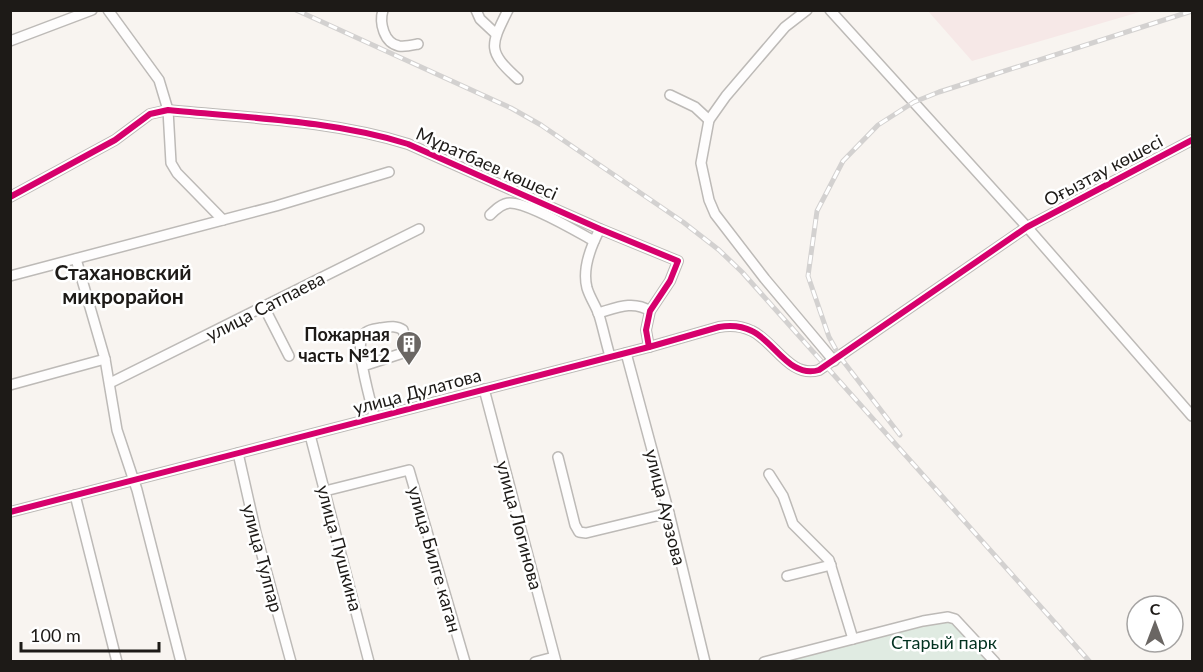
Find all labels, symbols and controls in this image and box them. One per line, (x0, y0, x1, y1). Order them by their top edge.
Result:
street label: Мұратбаев көшесі (413, 122, 561, 204)
street label: Оғызтау көшесі (1040, 129, 1166, 211)
district label: Стахановский микрорайон (55, 259, 191, 308)
street label: улица Сатпаева (202, 267, 328, 345)
place label: Пожарная часть №12 (298, 323, 390, 366)
building icon: Пожарная часть №12 (394, 329, 424, 367)
street label: улица Дулатова (351, 363, 483, 419)
street label: улица Ауэзова (641, 447, 691, 567)
street label: улица Логинова (492, 458, 548, 592)
street label: улица Пушкина (313, 483, 367, 613)
street label: улица Билге каган (404, 483, 466, 635)
street label: улица Тулпар (238, 502, 288, 614)
north arrow (1125, 594, 1185, 654)
text: С (1150, 599, 1161, 618)
scale bar (21, 615, 159, 653)
text: 100 m (30, 624, 81, 646)
park label: Старый парк (891, 631, 998, 653)

